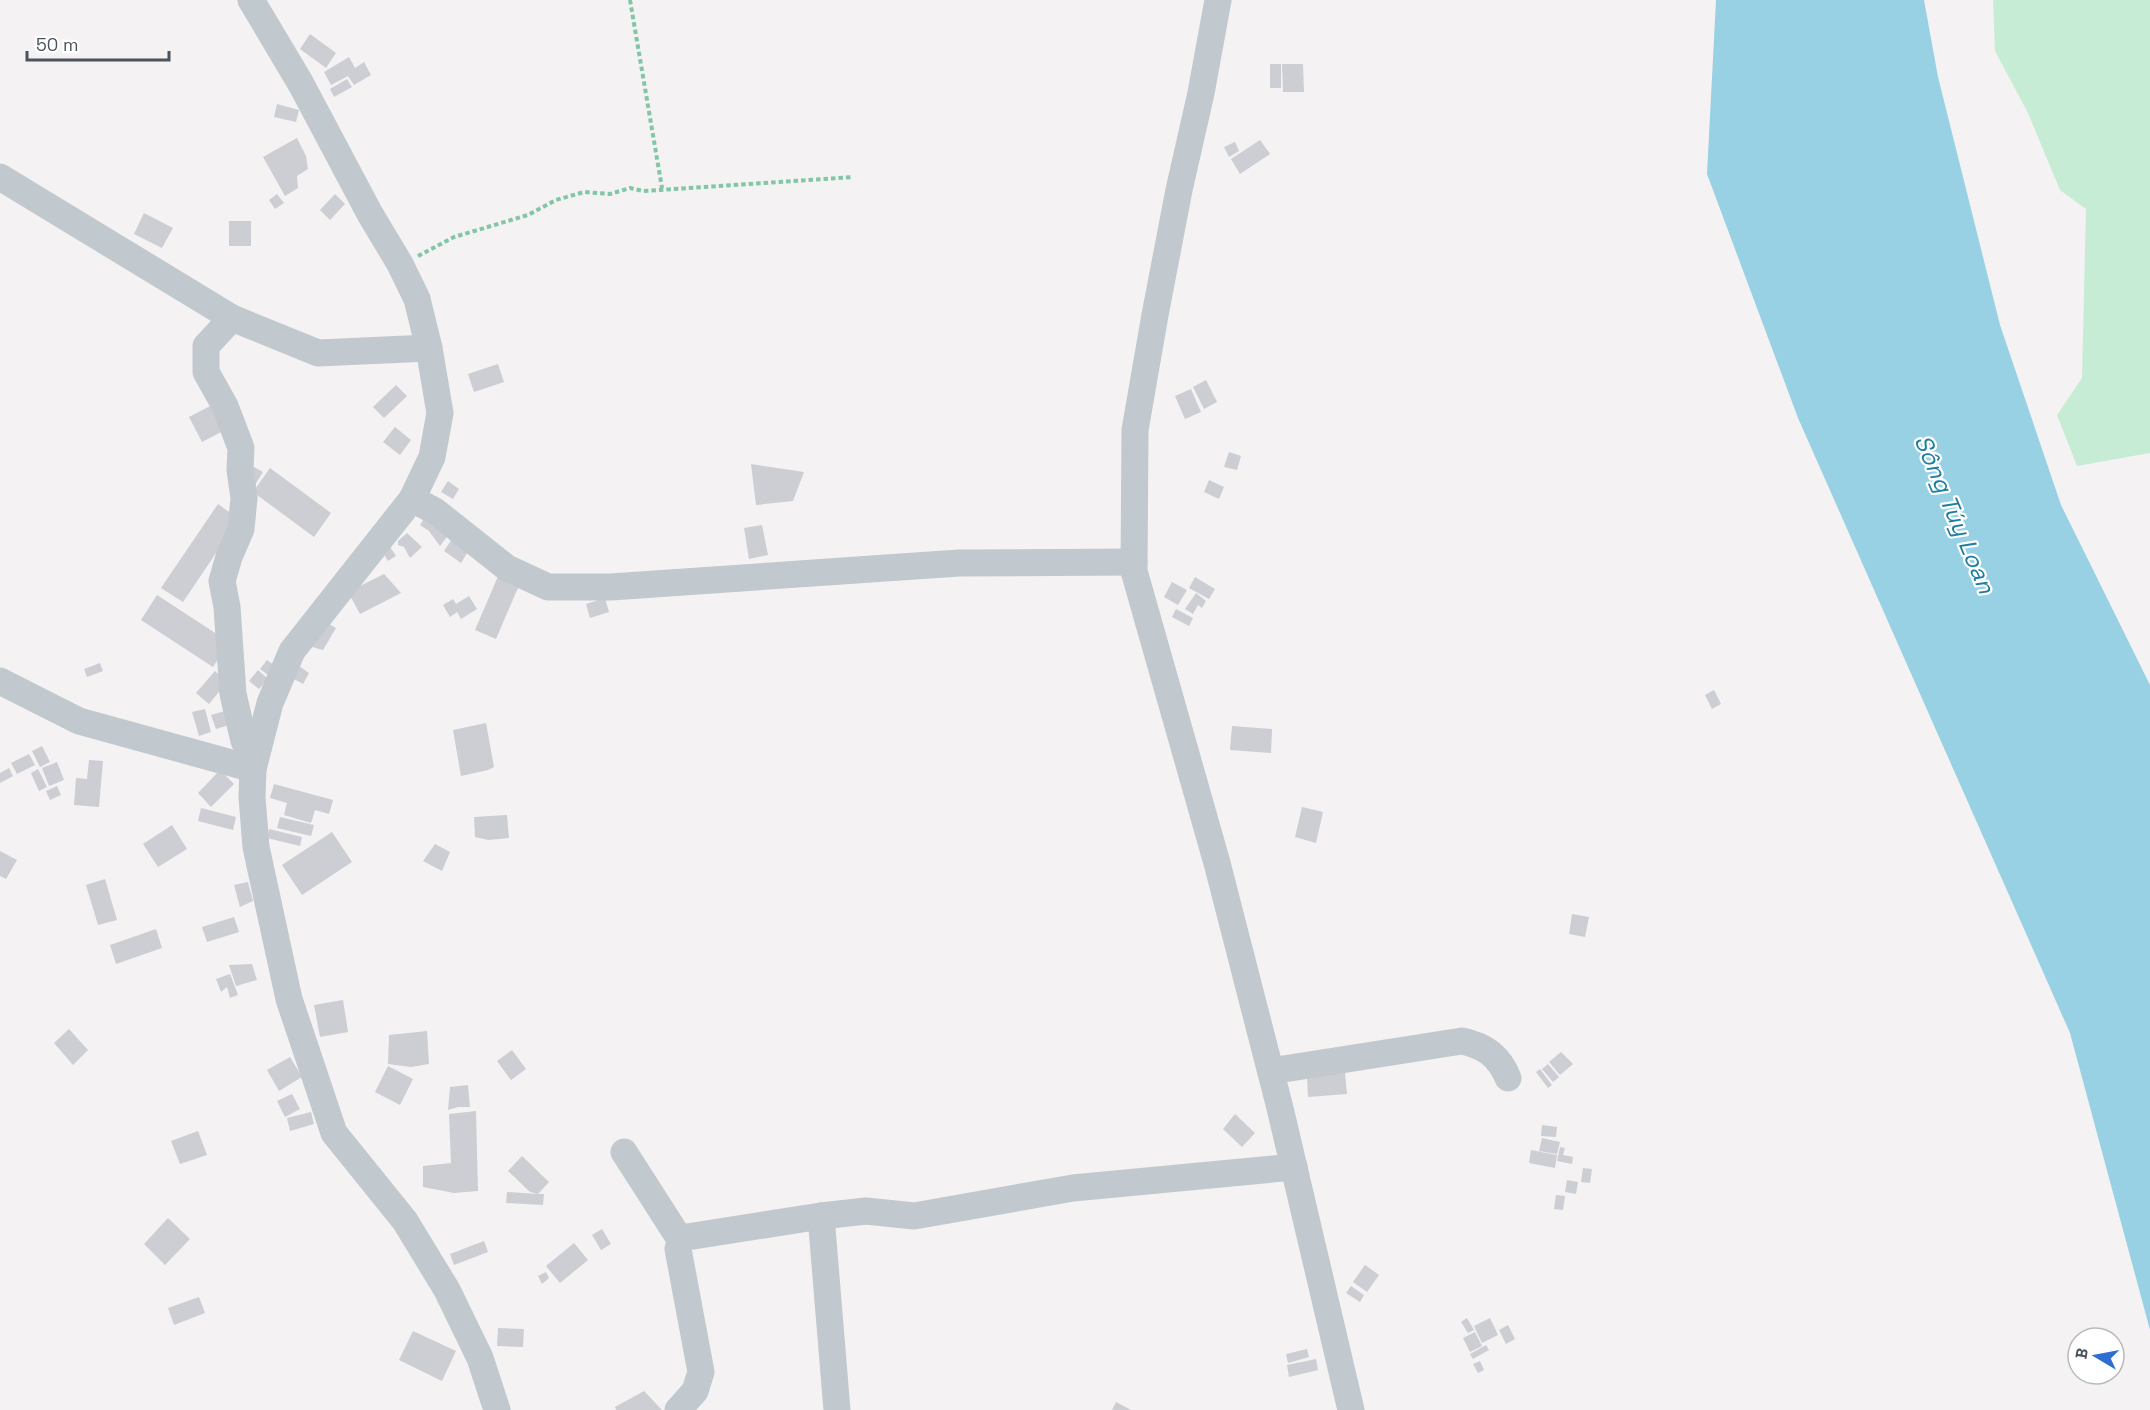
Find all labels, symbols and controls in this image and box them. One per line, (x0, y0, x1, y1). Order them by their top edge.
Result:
scale bar (27, 24, 170, 62)
text: 50 m (36, 33, 78, 56)
water label: Sông Túy Loan (1908, 430, 2003, 599)
north arrow (2066, 1326, 2126, 1386)
text: B (2070, 1346, 2093, 1361)

